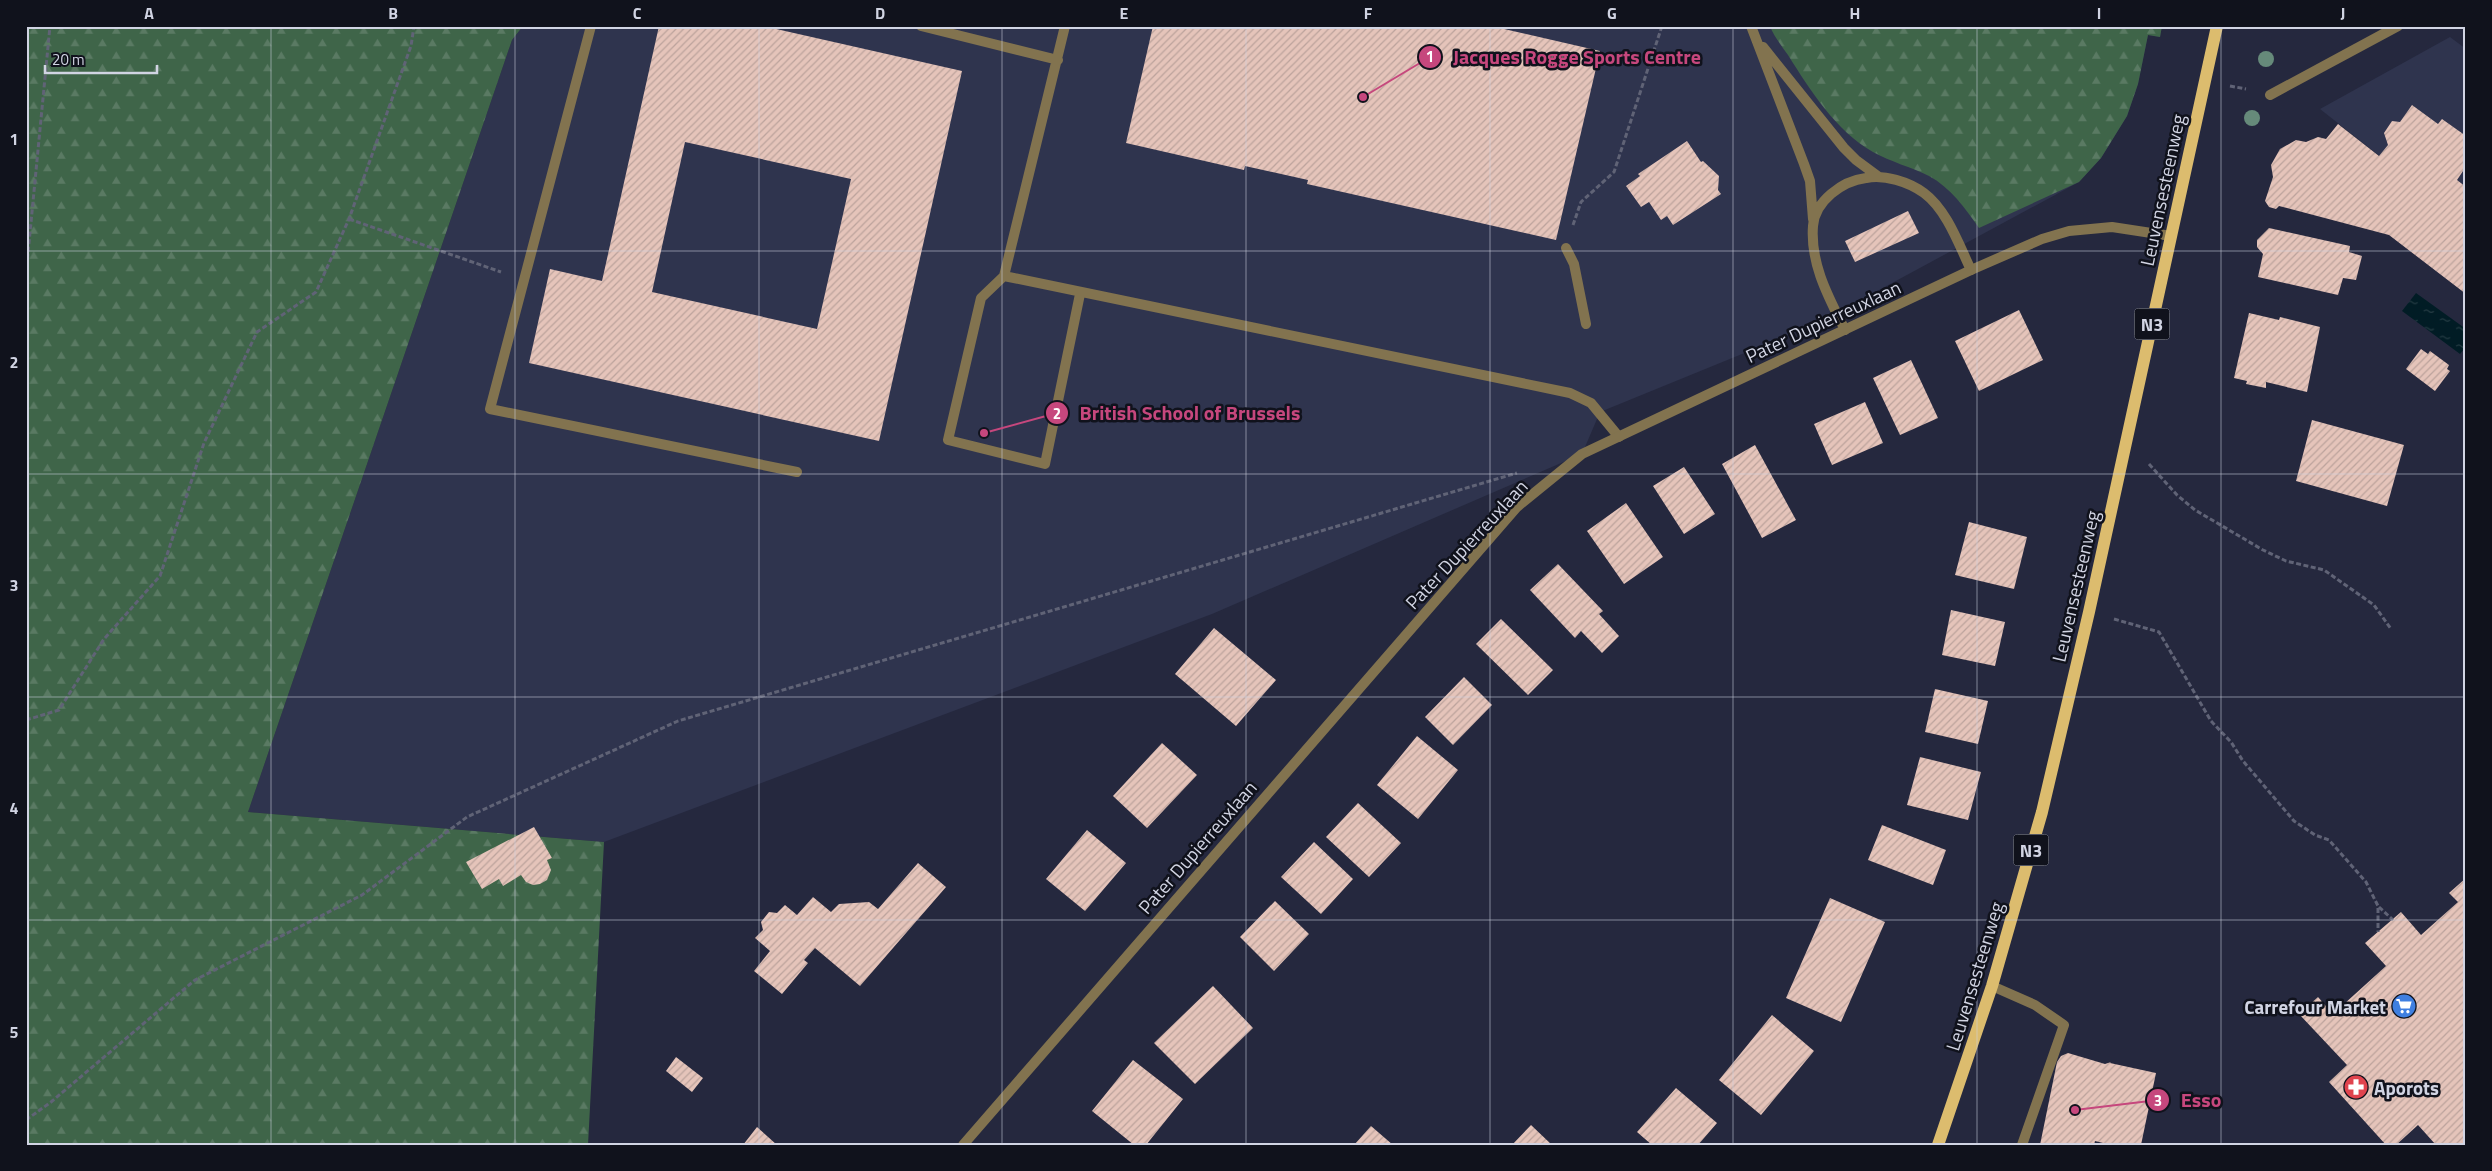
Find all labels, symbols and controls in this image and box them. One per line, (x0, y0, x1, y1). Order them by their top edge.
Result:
text: A (144, 1, 154, 25)
text: B (388, 1, 398, 25)
text: C (633, 1, 642, 25)
text: D (875, 1, 885, 25)
text: E (1120, 1, 1129, 25)
text: F (1364, 1, 1373, 25)
text: G (1607, 1, 1617, 25)
text: H (1850, 1, 1860, 25)
text: I (2097, 1, 2101, 25)
text: J (2341, 1, 2345, 25)
callout: Jacques Rogge Sports Centre (1418, 39, 1711, 74)
text: Jacques Rogge Sports Centre (1453, 41, 1701, 72)
scale bar (45, 42, 158, 74)
text: 1 (1426, 45, 1434, 68)
text: 20 m (52, 48, 85, 71)
street label: Leuvensesteenweg (2132, 111, 2192, 269)
text: 1 (10, 127, 18, 151)
street label: Pater Dupierreuxlaan (1740, 272, 1906, 370)
road number: N3 (2134, 308, 2170, 339)
text: 2 (10, 350, 18, 374)
callout: British School of Brussels (1045, 396, 1310, 431)
text: British School of Brussels (1080, 397, 1300, 428)
text: 2 (1053, 402, 1061, 425)
street label: Pater Dupierreuxlaan (1398, 472, 1534, 616)
street label: Leuvensesteenweg (2044, 507, 2107, 665)
text: 3 (10, 573, 18, 597)
street label: Pater Dupierreuxlaan (1131, 774, 1263, 920)
text: 4 (10, 796, 19, 820)
road number: N3 (2014, 834, 2048, 866)
street label: Leuvensesteenweg (1938, 898, 2011, 1054)
place label: Carrefour Market (2244, 992, 2386, 1021)
supermarket icon: Carrefour Market (2391, 993, 2417, 1019)
text: 5 (10, 1020, 19, 1044)
place label: Aporots (2374, 1073, 2439, 1102)
pharmacy icon: Aporots (2343, 1074, 2369, 1100)
callout: Esso (2146, 1083, 2232, 1118)
text: Esso (2181, 1084, 2221, 1115)
text: 3 (2154, 1089, 2162, 1112)

